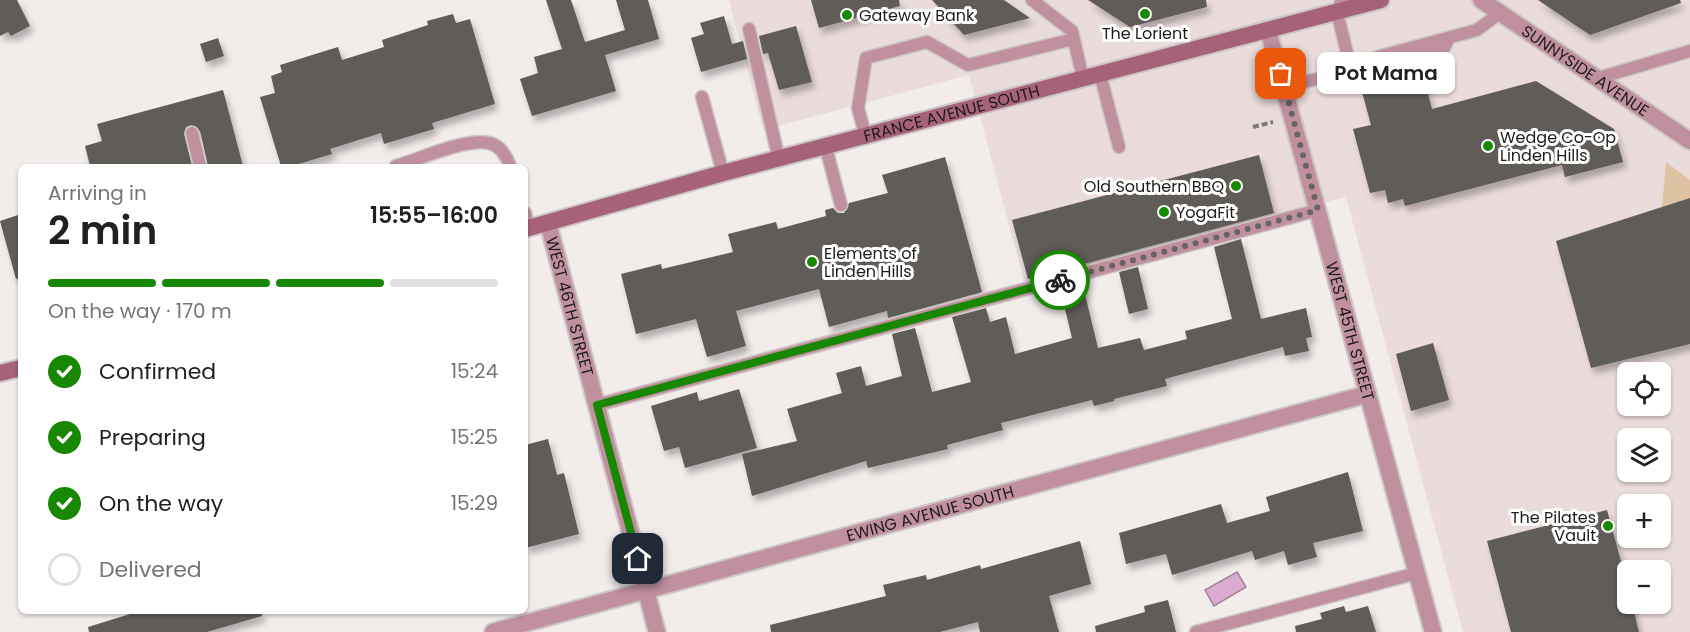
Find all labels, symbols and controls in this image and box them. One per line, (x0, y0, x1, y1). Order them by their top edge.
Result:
place label: Gateway Bank (859, 4, 975, 27)
marker: The Lorient (1138, 7, 1152, 21)
marker: Gateway Bank (840, 8, 854, 22)
street label: SUNNYSIDE AVENUE (1517, 19, 1654, 122)
place label: The Lorient (1102, 22, 1188, 45)
pin (1255, 48, 1306, 99)
callout: Pot Mama (1317, 53, 1455, 95)
icon: bag (1264, 57, 1297, 90)
text: Pot Mama (1334, 59, 1438, 87)
street label: FRANCE AVENUE SOUTH (861, 79, 1042, 147)
place label: Wedge Co-Op Linden Hills (1500, 126, 1616, 167)
marker: Wedge Co-Op Linden Hills (1481, 139, 1495, 153)
place label: Old Southern BBQ (1084, 175, 1224, 198)
text: Arriving in (48, 179, 147, 207)
marker: Old Southern BBQ (1229, 179, 1243, 193)
text: 15:55–16:00 (370, 200, 498, 231)
place label: YogaFit (1176, 201, 1235, 224)
text: 2 min (48, 203, 157, 258)
marker: YogaFit (1157, 205, 1171, 219)
street label: WEST 46TH STREET (541, 234, 600, 379)
place label: Elements of Linden Hills (824, 242, 917, 283)
courier (1030, 250, 1090, 310)
marker: Elements of Linden Hills (805, 255, 819, 269)
street label: WEST 45TH STREET (1320, 259, 1381, 403)
icon: bike (1044, 264, 1077, 297)
text: On the way · 170 m (48, 297, 232, 325)
icon: check (48, 355, 81, 388)
text: Confirmed (99, 356, 216, 387)
text: 15:24 (451, 357, 498, 385)
map controls (1617, 362, 1671, 614)
button: locate (1617, 362, 1671, 416)
icon: check (48, 421, 81, 454)
text: Preparing (99, 422, 206, 453)
text: 15:25 (451, 423, 498, 451)
button: layers (1617, 428, 1671, 482)
street label: EWING AVENUE SOUTH (844, 479, 1016, 547)
icon: check (48, 487, 81, 520)
text: On the way (99, 488, 223, 519)
text: 15:29 (451, 489, 498, 517)
button: + (1617, 494, 1671, 548)
place label: The Pilates Vault (1511, 506, 1596, 547)
marker: The Pilates Vault (1601, 519, 1615, 533)
pin (612, 533, 663, 584)
icon: home (621, 542, 654, 575)
text: Delivered (99, 554, 202, 585)
button: − (1617, 560, 1671, 614)

